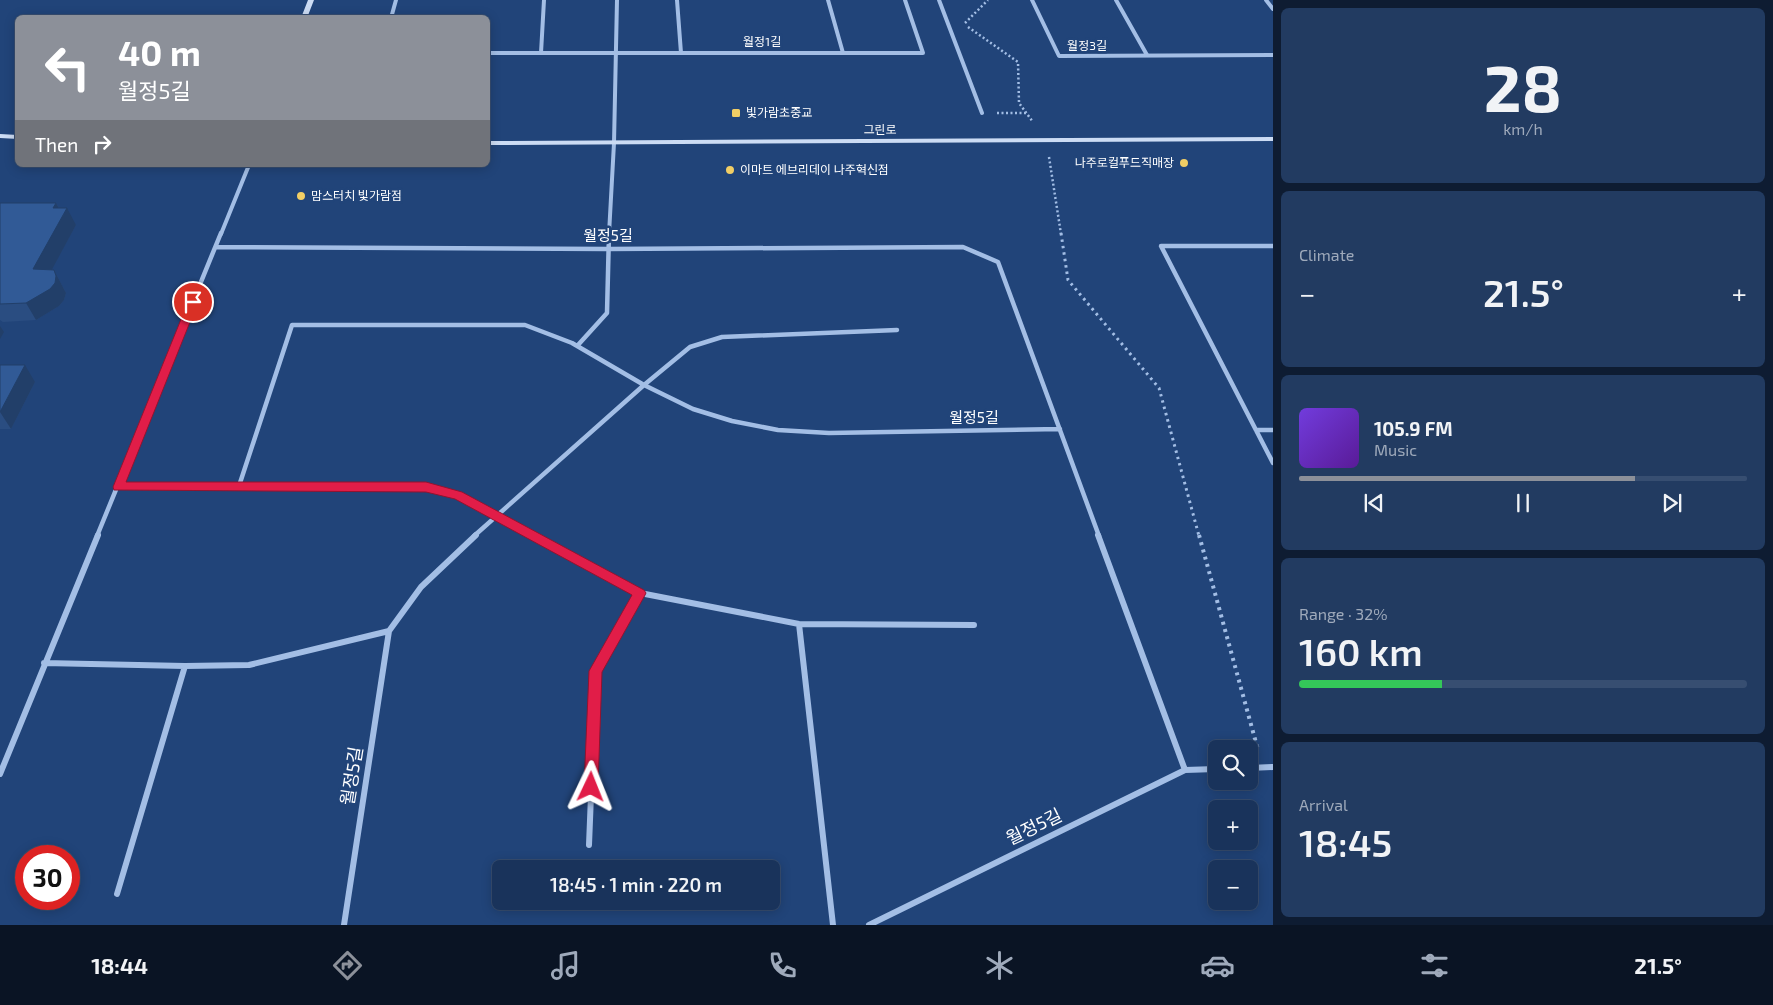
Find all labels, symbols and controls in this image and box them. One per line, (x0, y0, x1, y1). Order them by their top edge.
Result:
text: 40 m (118, 31, 201, 73)
street label: 월정1길 (743, 34, 781, 48)
icon: left (35, 35, 100, 100)
street label: 월정3길 (1067, 38, 1107, 52)
text: 28 (1484, 47, 1562, 125)
text: 월정5길 (118, 77, 191, 103)
place label: 빛가람초중교 (746, 105, 812, 119)
marker: 빛가람초중교 (730, 107, 742, 119)
text: km/h (1503, 119, 1543, 138)
street label: 그린로 (863, 122, 897, 136)
icon: right (88, 130, 116, 158)
text: Then (35, 133, 78, 156)
place label: 나주로컬푸드직매장 (1075, 155, 1174, 169)
marker: 나주로컬푸드직매장 (1178, 157, 1190, 169)
place label: 이마트 에브리데이 나주혁신점 (740, 162, 889, 176)
marker: 이마트 에브리데이 나주혁신점 (724, 164, 736, 176)
place label: 맘스터치 빛가람점 (311, 188, 402, 202)
marker: 맘스터치 빛가람점 (295, 190, 307, 202)
street label: 월정5길 (583, 226, 633, 244)
text: Climate (1299, 245, 1354, 264)
text: 21.5° (1483, 269, 1564, 315)
text: − (1299, 276, 1315, 310)
text: + (1732, 276, 1747, 310)
pin (172, 281, 214, 323)
icon: arrive (179, 288, 207, 316)
street label: 월정5길 (949, 408, 999, 426)
text: 105.9 FM (1374, 417, 1453, 440)
text: Music (1374, 440, 1417, 459)
icon: previous (1360, 489, 1388, 517)
icon: pause (1509, 489, 1537, 517)
icon: next (1658, 489, 1686, 517)
text: Range · 32% (1299, 604, 1388, 623)
text: 160 km (1299, 628, 1423, 674)
map controls (1208, 740, 1258, 910)
button: search (1208, 740, 1258, 790)
street label: 월정5길 (336, 745, 367, 807)
position arrow (564, 760, 616, 812)
text: Arrival (1299, 795, 1348, 814)
button: + (1208, 800, 1258, 850)
street label: 월정5길 (1002, 803, 1065, 849)
text: 18:45 (1299, 819, 1392, 865)
speed limit sign: 30 (15, 845, 80, 910)
button: − (1208, 860, 1258, 910)
text: 18:45 · 1 min · 220 m (550, 873, 722, 896)
icon: directions (330, 948, 365, 983)
icon: music (548, 948, 583, 983)
icon: phone (765, 948, 800, 983)
icon: climate (982, 948, 1017, 983)
icon: car (1200, 948, 1235, 983)
icon: filters (1417, 948, 1452, 983)
text: 18:44 (91, 952, 148, 978)
text: 21.5° (1634, 952, 1682, 978)

